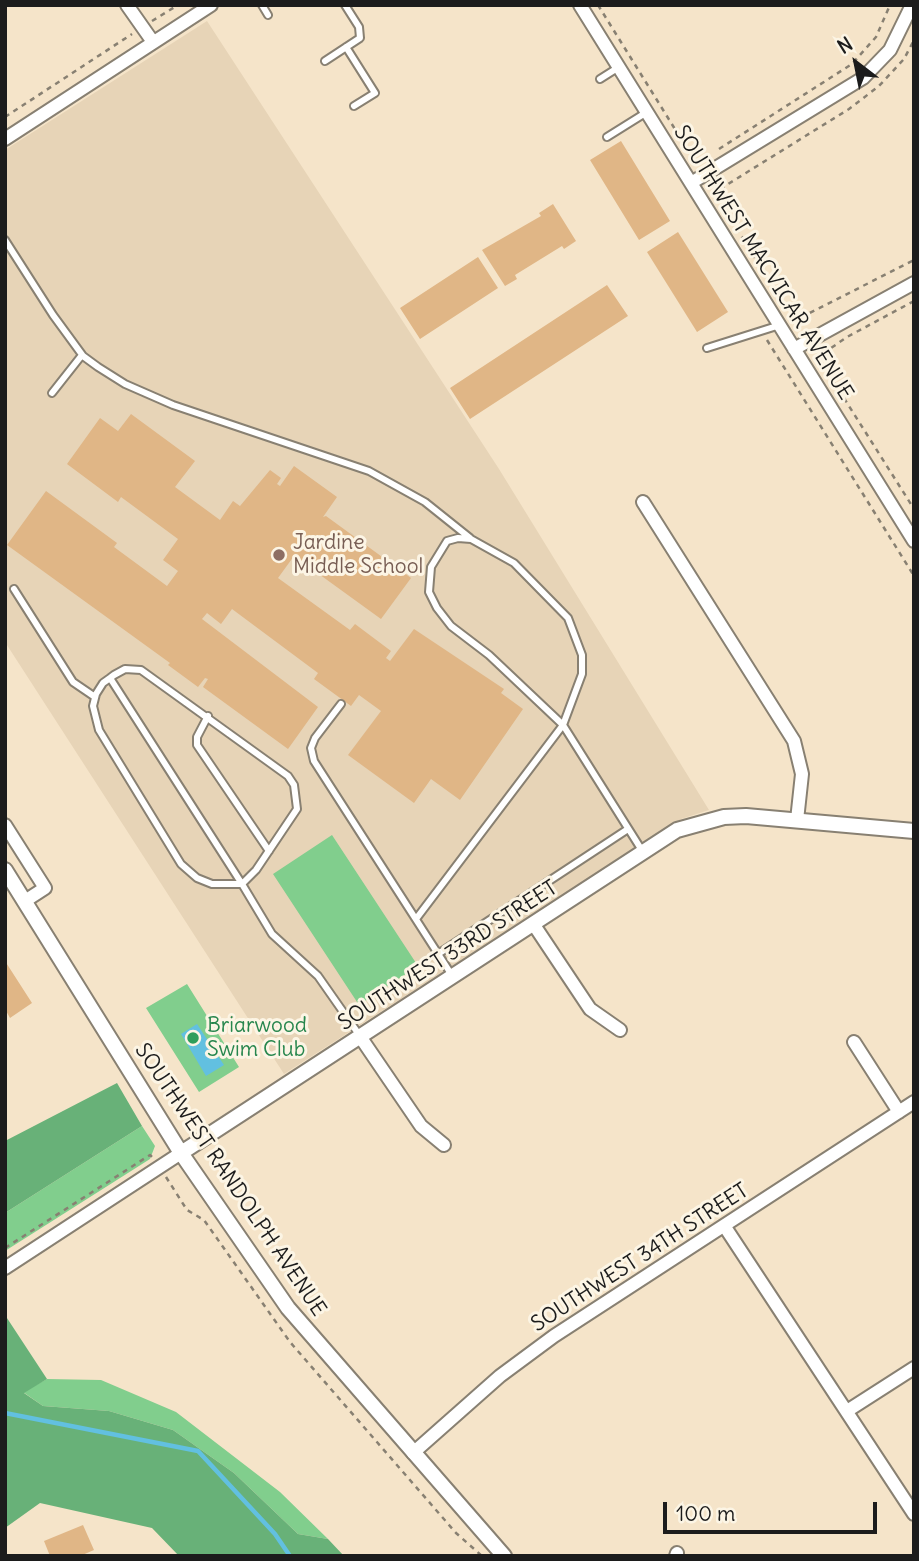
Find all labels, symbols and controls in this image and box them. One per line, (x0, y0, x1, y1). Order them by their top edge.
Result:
north arrow (821, 28, 891, 98)
text: N (833, 32, 857, 59)
street label: SOUTHWEST MACVICAR AVENUE (668, 121, 858, 405)
place label: Jardine Middle School (293, 530, 423, 580)
marker: Jardine Middle School (271, 547, 287, 563)
street label: SOUTHWEST 33RD STREET (334, 876, 562, 1036)
place label: Briarwood Swim Club (207, 1013, 307, 1063)
marker: Briarwood Swim Club (185, 1030, 201, 1046)
street label: SOUTHWEST RANDOLPH AVENUE (129, 1039, 331, 1321)
street label: SOUTHWEST 34TH STREET (527, 1178, 753, 1338)
scale bar (667, 1488, 880, 1532)
text: 100 m (676, 1500, 735, 1527)

